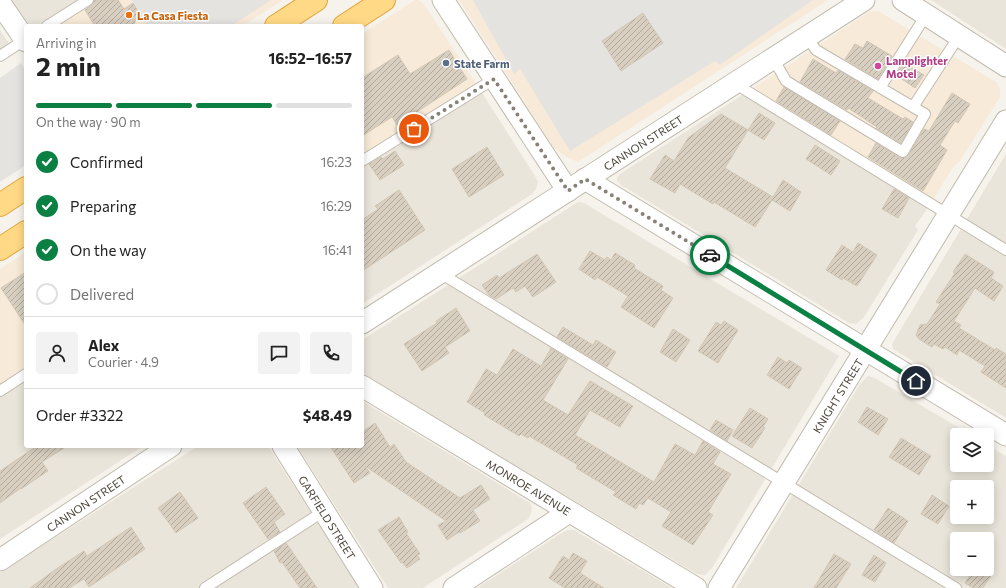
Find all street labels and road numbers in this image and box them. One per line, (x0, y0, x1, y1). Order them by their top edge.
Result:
street label: CANNON STREET (601, 112, 685, 173)
street label: KNIGHT STREET (810, 356, 865, 435)
street label: MONROE AVENUE (484, 456, 573, 517)
street label: CANNON STREET (44, 472, 128, 534)
street label: GARFIELD STREET (297, 473, 359, 561)

